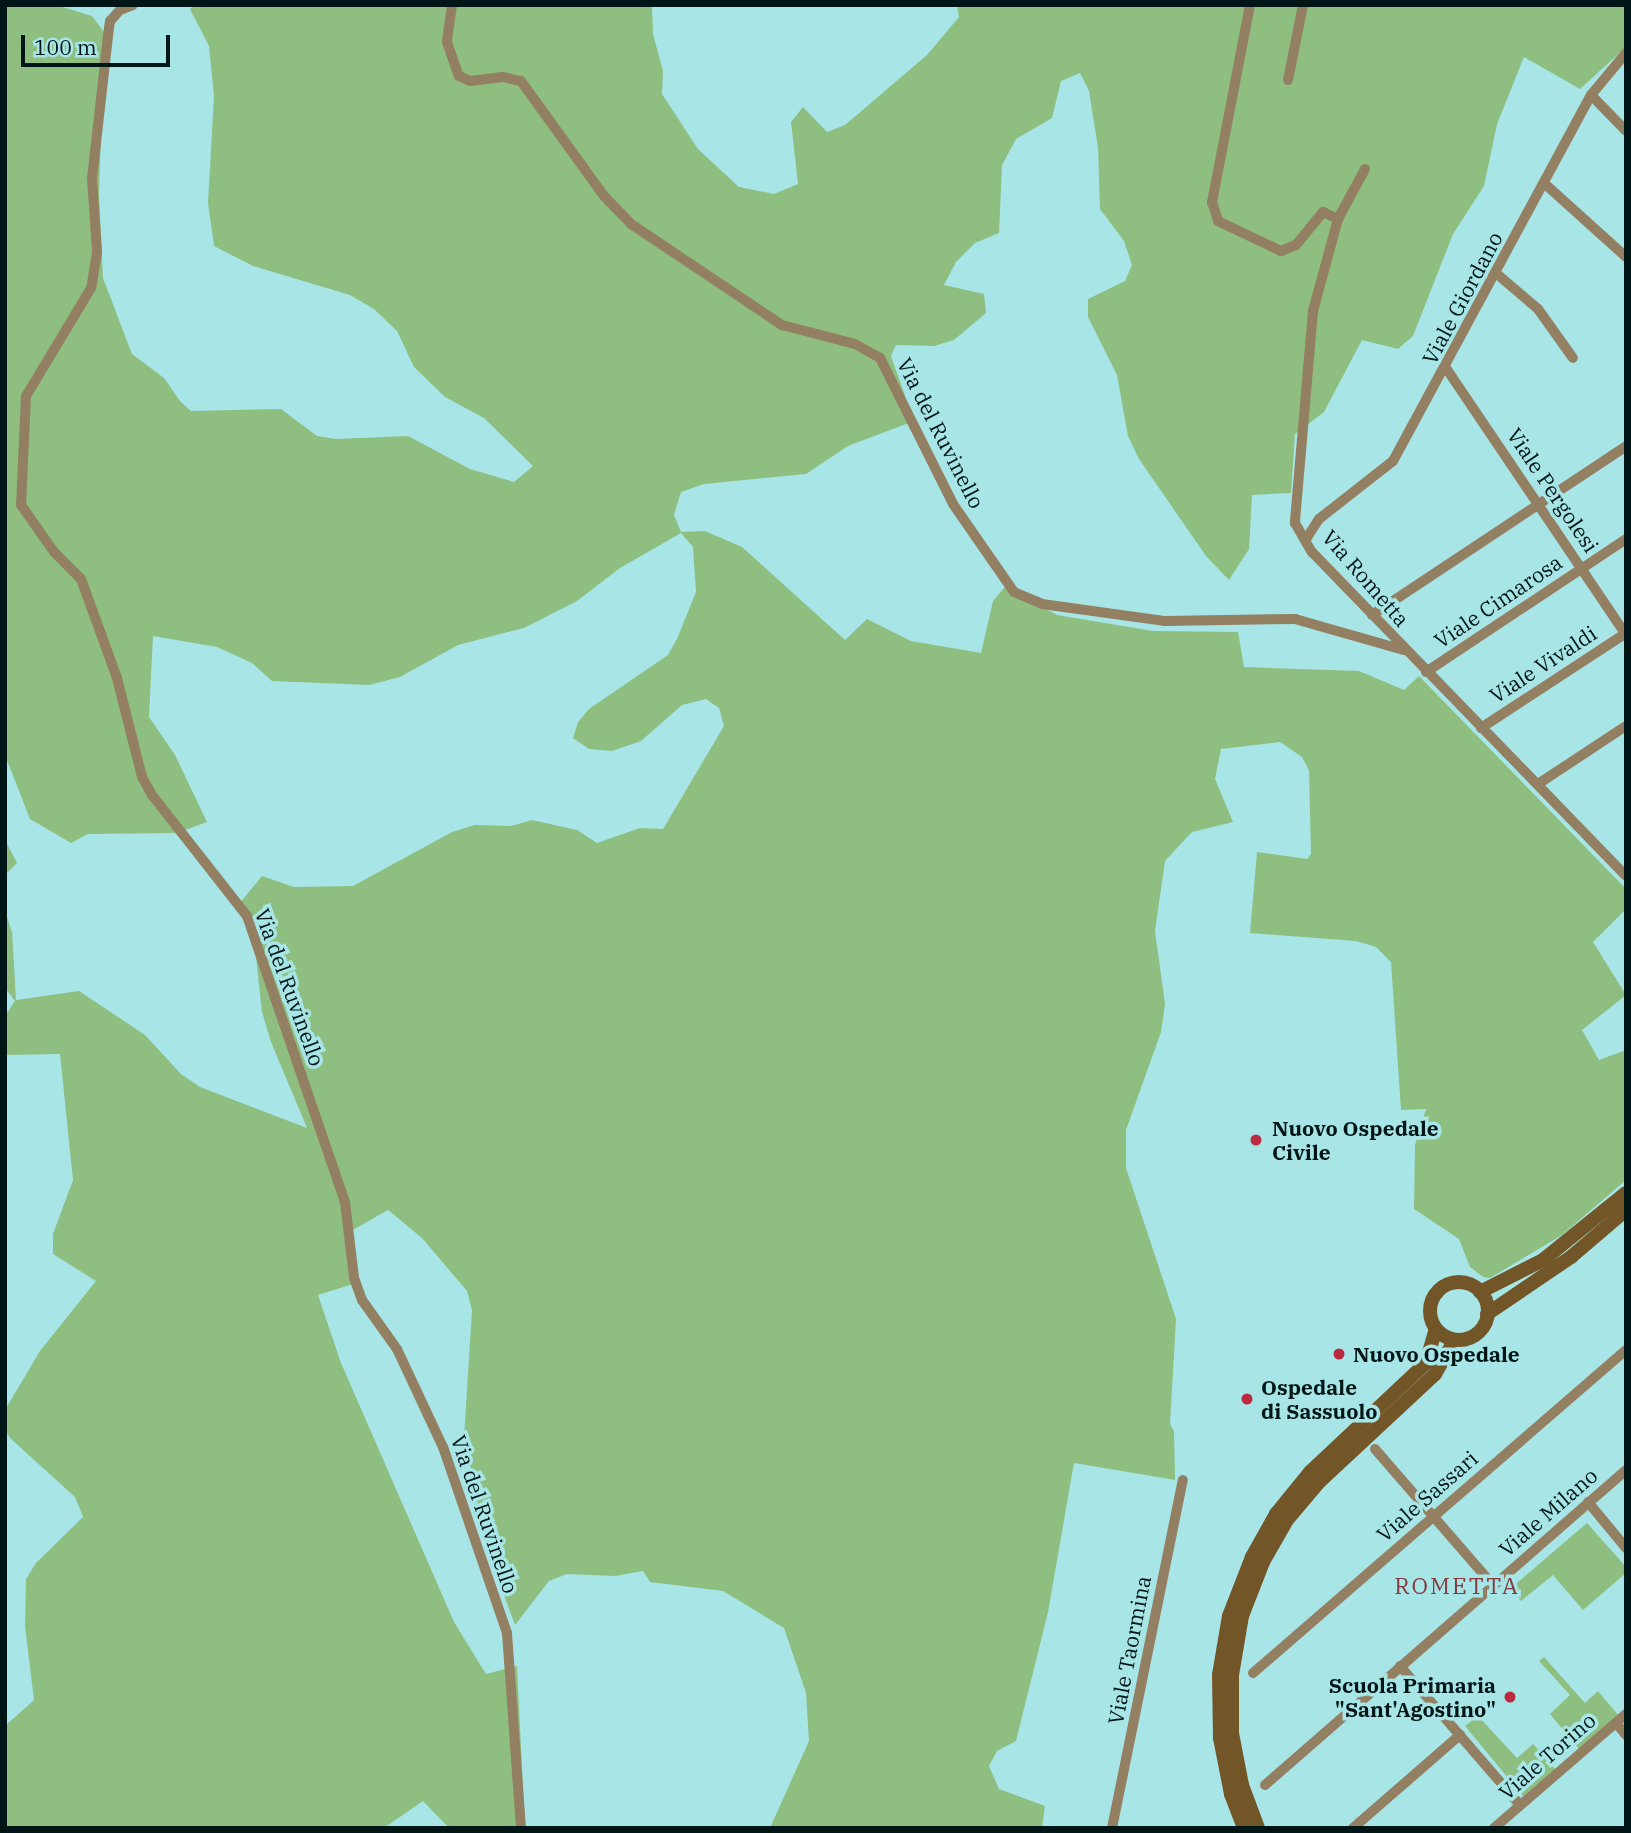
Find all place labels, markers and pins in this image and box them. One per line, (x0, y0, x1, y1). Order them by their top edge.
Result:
place label: Nuovo Ospedale Civile (1272, 1115, 1439, 1165)
marker: Nuovo Ospedale Civile (1246, 1130, 1266, 1150)
place label: Nuovo Ospedale (1353, 1341, 1520, 1367)
marker: Nuovo Ospedale (1331, 1346, 1347, 1362)
place label: Ospedale di Sassuolo (1261, 1374, 1377, 1424)
marker: Ospedale di Sassuolo (1239, 1391, 1255, 1407)
place label: Scuola Primaria "Sant'Agostino" (1329, 1672, 1496, 1722)
marker: Scuola Primaria "Sant'Agostino" (1502, 1689, 1518, 1705)

